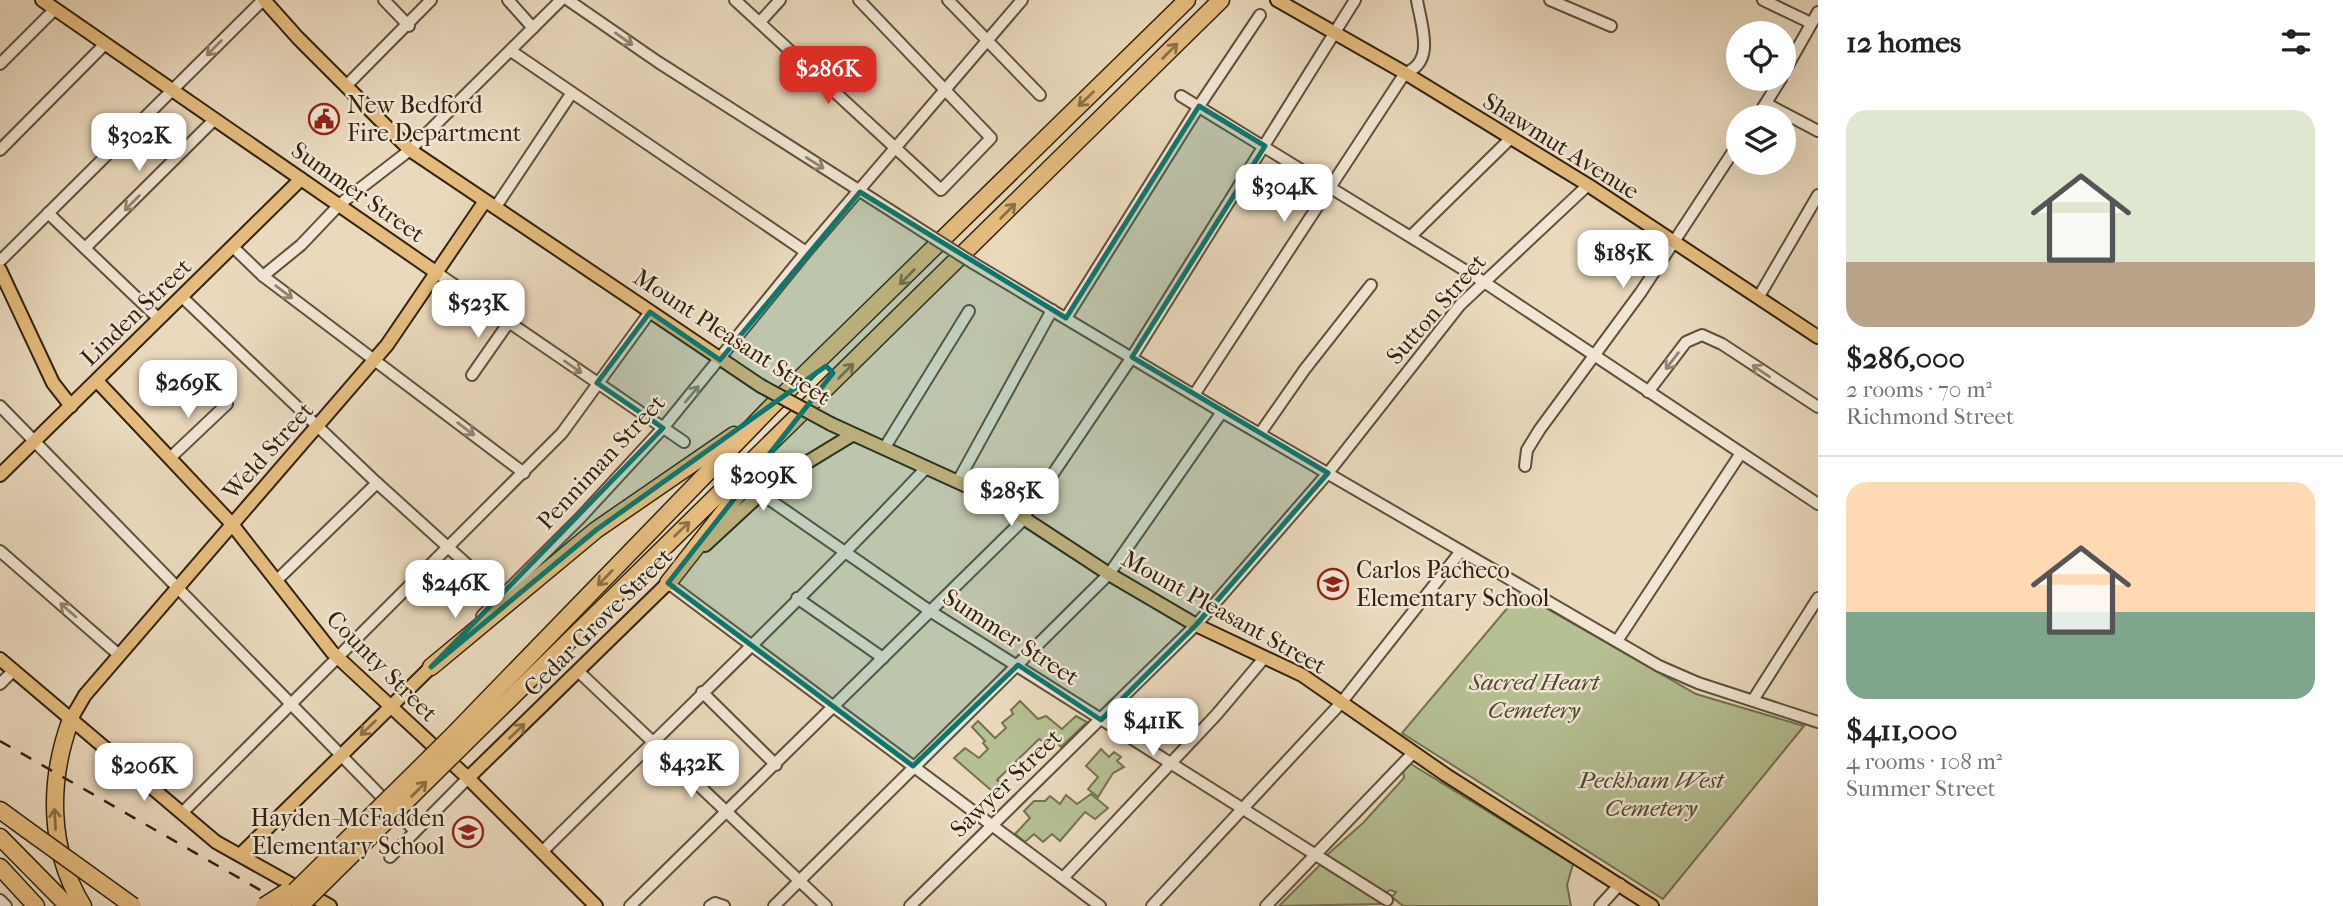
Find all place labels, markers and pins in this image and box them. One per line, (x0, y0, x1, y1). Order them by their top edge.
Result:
pin: $286K (779, 46, 877, 106)
place label: New Bedford Fire Department (347, 91, 522, 147)
public building icon: New Bedford Fire Department (307, 102, 341, 136)
pin: $302K (90, 114, 188, 173)
pin: $304K (1235, 164, 1333, 224)
pin: $185K (1574, 230, 1672, 290)
pin: $523K (429, 280, 527, 340)
pin: $269K (139, 360, 237, 420)
pin: $209K (714, 454, 812, 513)
pin: $285K (962, 468, 1060, 528)
place label: Carlos Pacheco Elementary School (1356, 556, 1550, 612)
pin: $246K (406, 560, 504, 620)
school or university icon: Carlos Pacheco Elementary School (1316, 567, 1350, 601)
pin: $411K (1104, 698, 1202, 758)
pin: $432K (642, 740, 740, 800)
pin: $206K (95, 744, 193, 803)
place label: Hayden-McFadden Elementary School (250, 804, 445, 860)
school or university icon: Hayden-McFadden Elementary School (451, 815, 485, 849)

